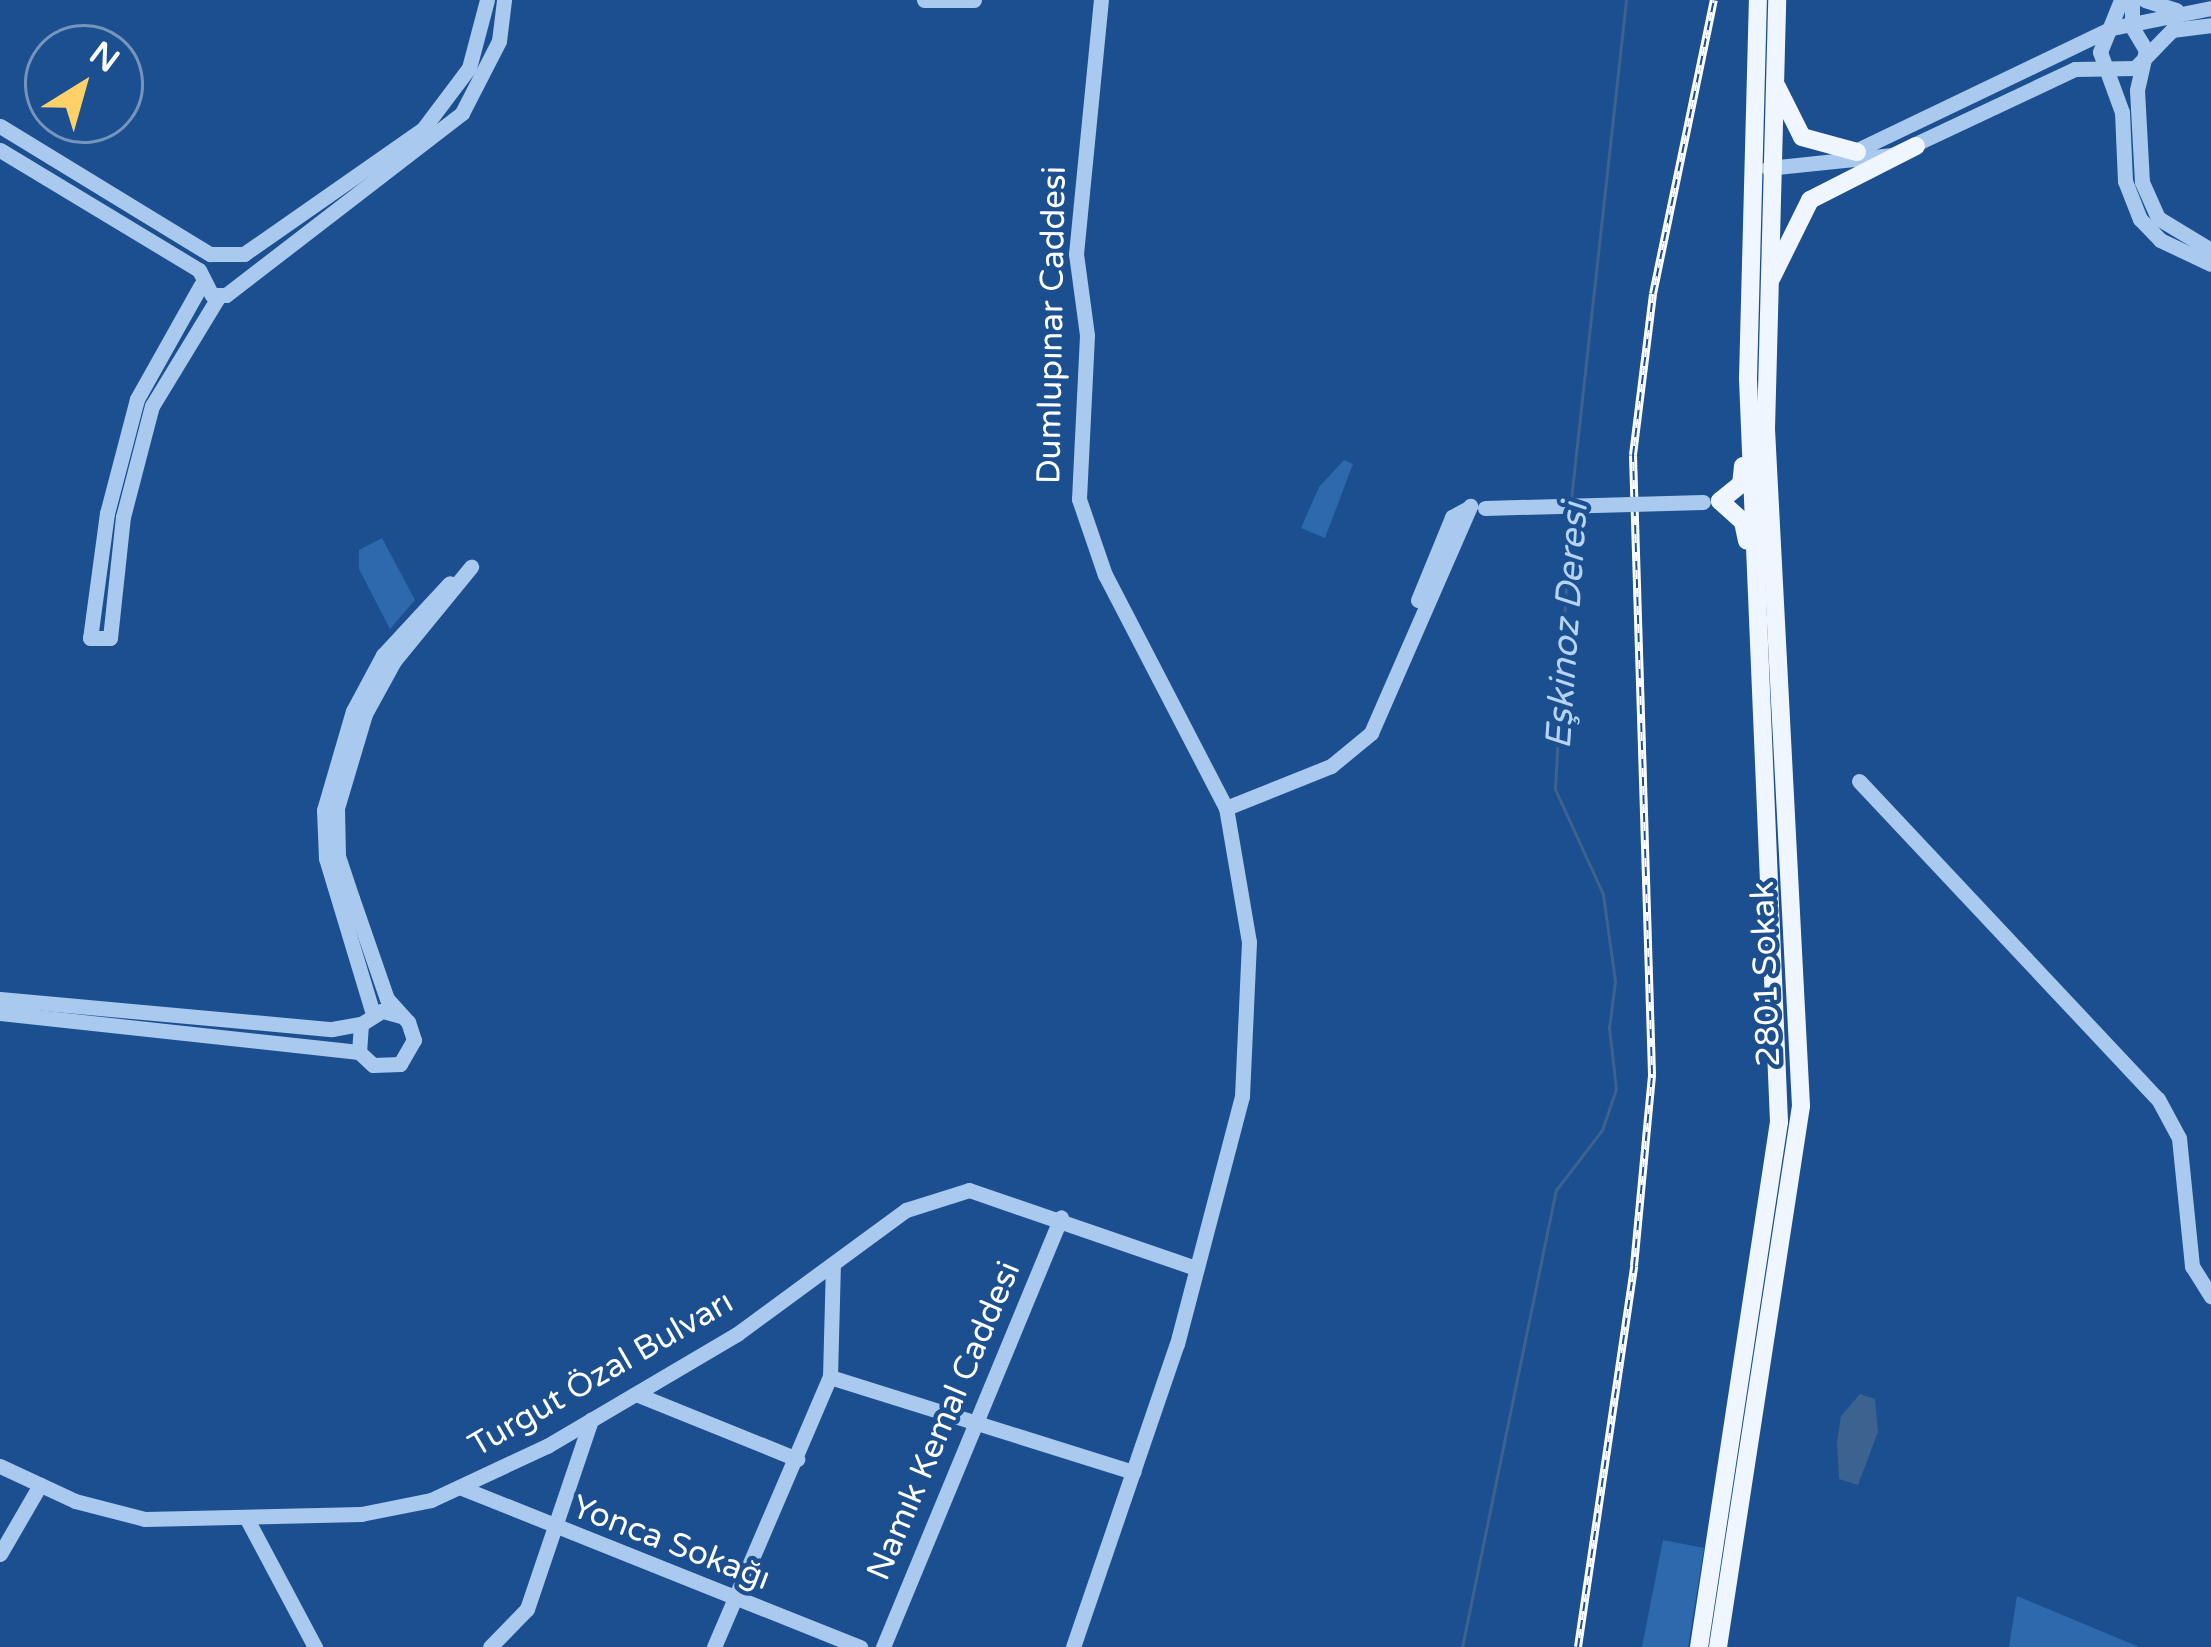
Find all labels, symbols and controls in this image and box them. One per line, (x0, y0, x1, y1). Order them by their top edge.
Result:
north arrow (24, 24, 144, 144)
text: N (82, 34, 126, 81)
street label: Dumlupınar Caddesi (1029, 166, 1075, 484)
water label: Eşkinoz Deresi (1537, 502, 1597, 750)
street label: 2801 Sokak (1743, 880, 1789, 1068)
street label: Namık Kemal Caddesi (859, 1256, 1029, 1586)
street label: Turgut Özal Bulvarı (462, 1282, 740, 1466)
street label: Yonca Sokağı (566, 1487, 776, 1599)

